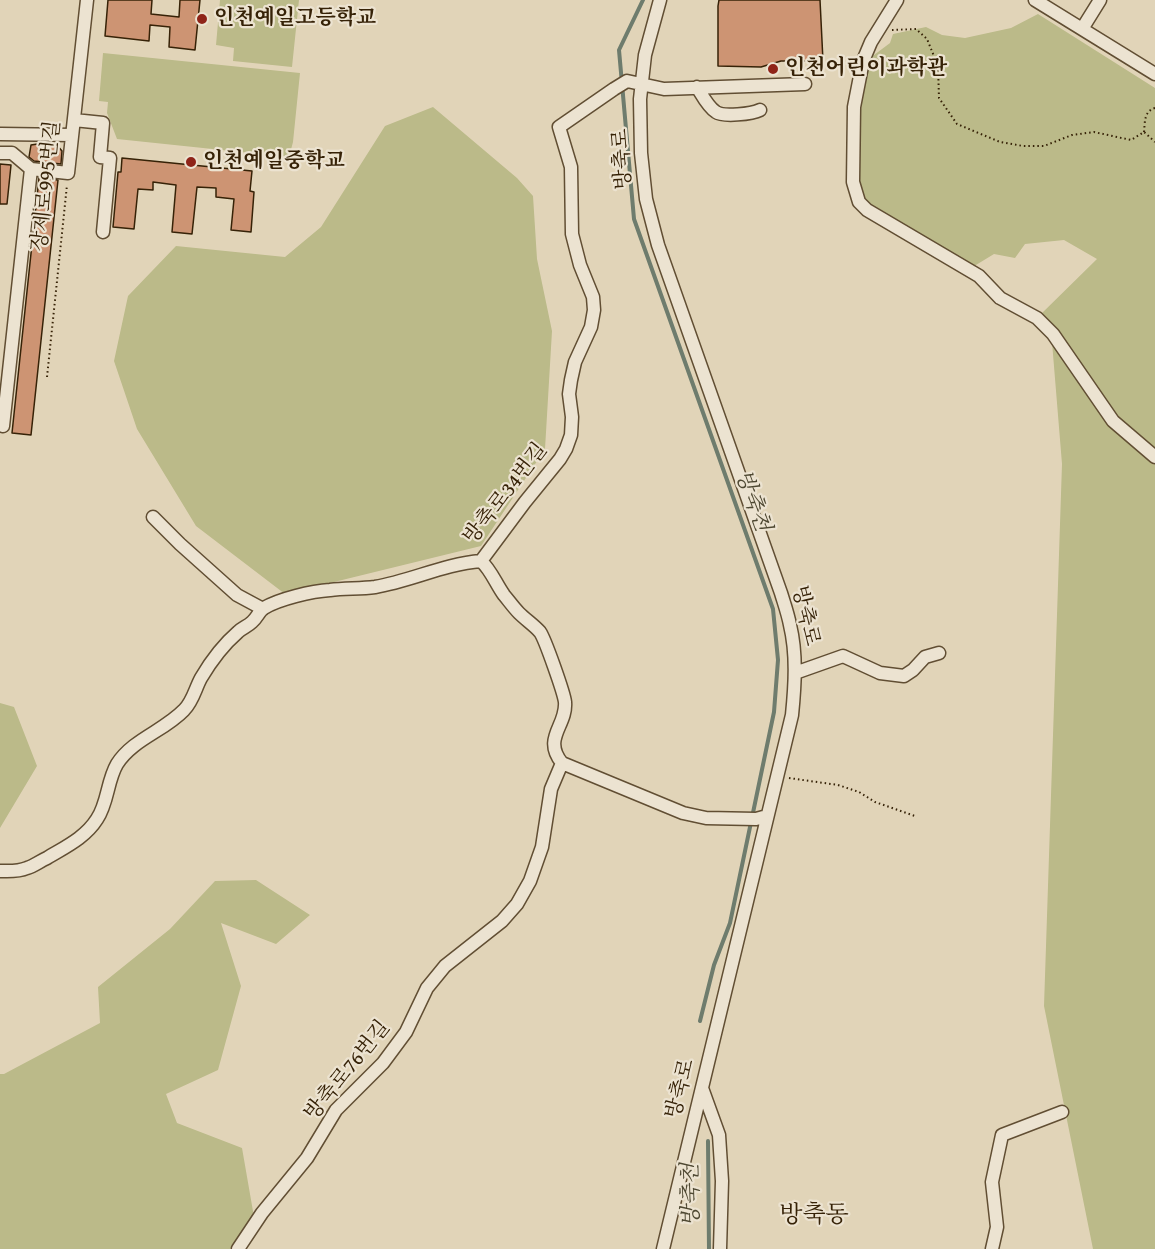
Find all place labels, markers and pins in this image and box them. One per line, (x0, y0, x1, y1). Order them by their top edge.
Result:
place label: 인천예일고등학교 (214, 6, 376, 32)
marker: 인천예일고등학교 (195, 12, 209, 26)
place label: 인천어린이과학관 (785, 56, 947, 82)
marker: 인천어린이과학관 (766, 62, 780, 76)
place label: 인천예일중학교 (203, 149, 345, 175)
marker: 인천예일중학교 (184, 155, 198, 169)

